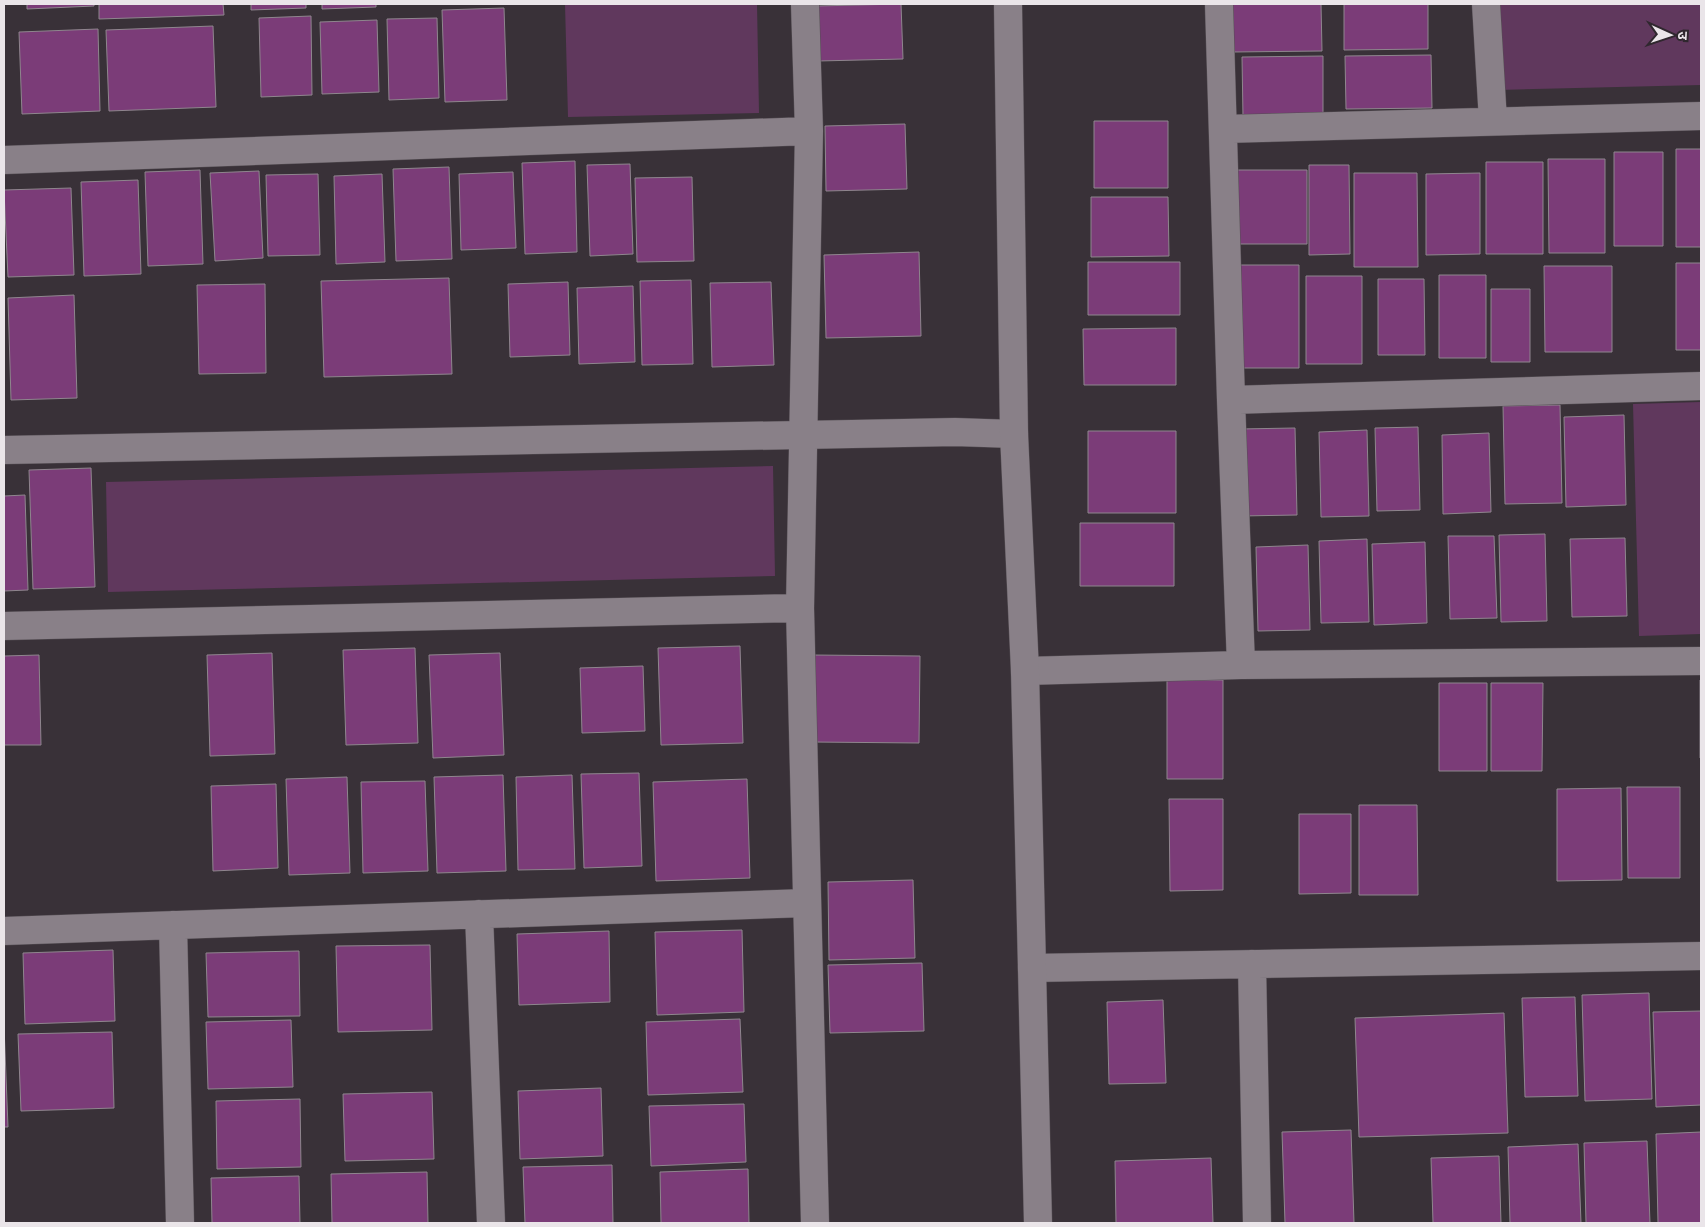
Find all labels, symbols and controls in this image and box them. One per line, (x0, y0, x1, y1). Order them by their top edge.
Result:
north arrow (1645, 10, 1695, 60)
text: उ (1675, 31, 1691, 41)

